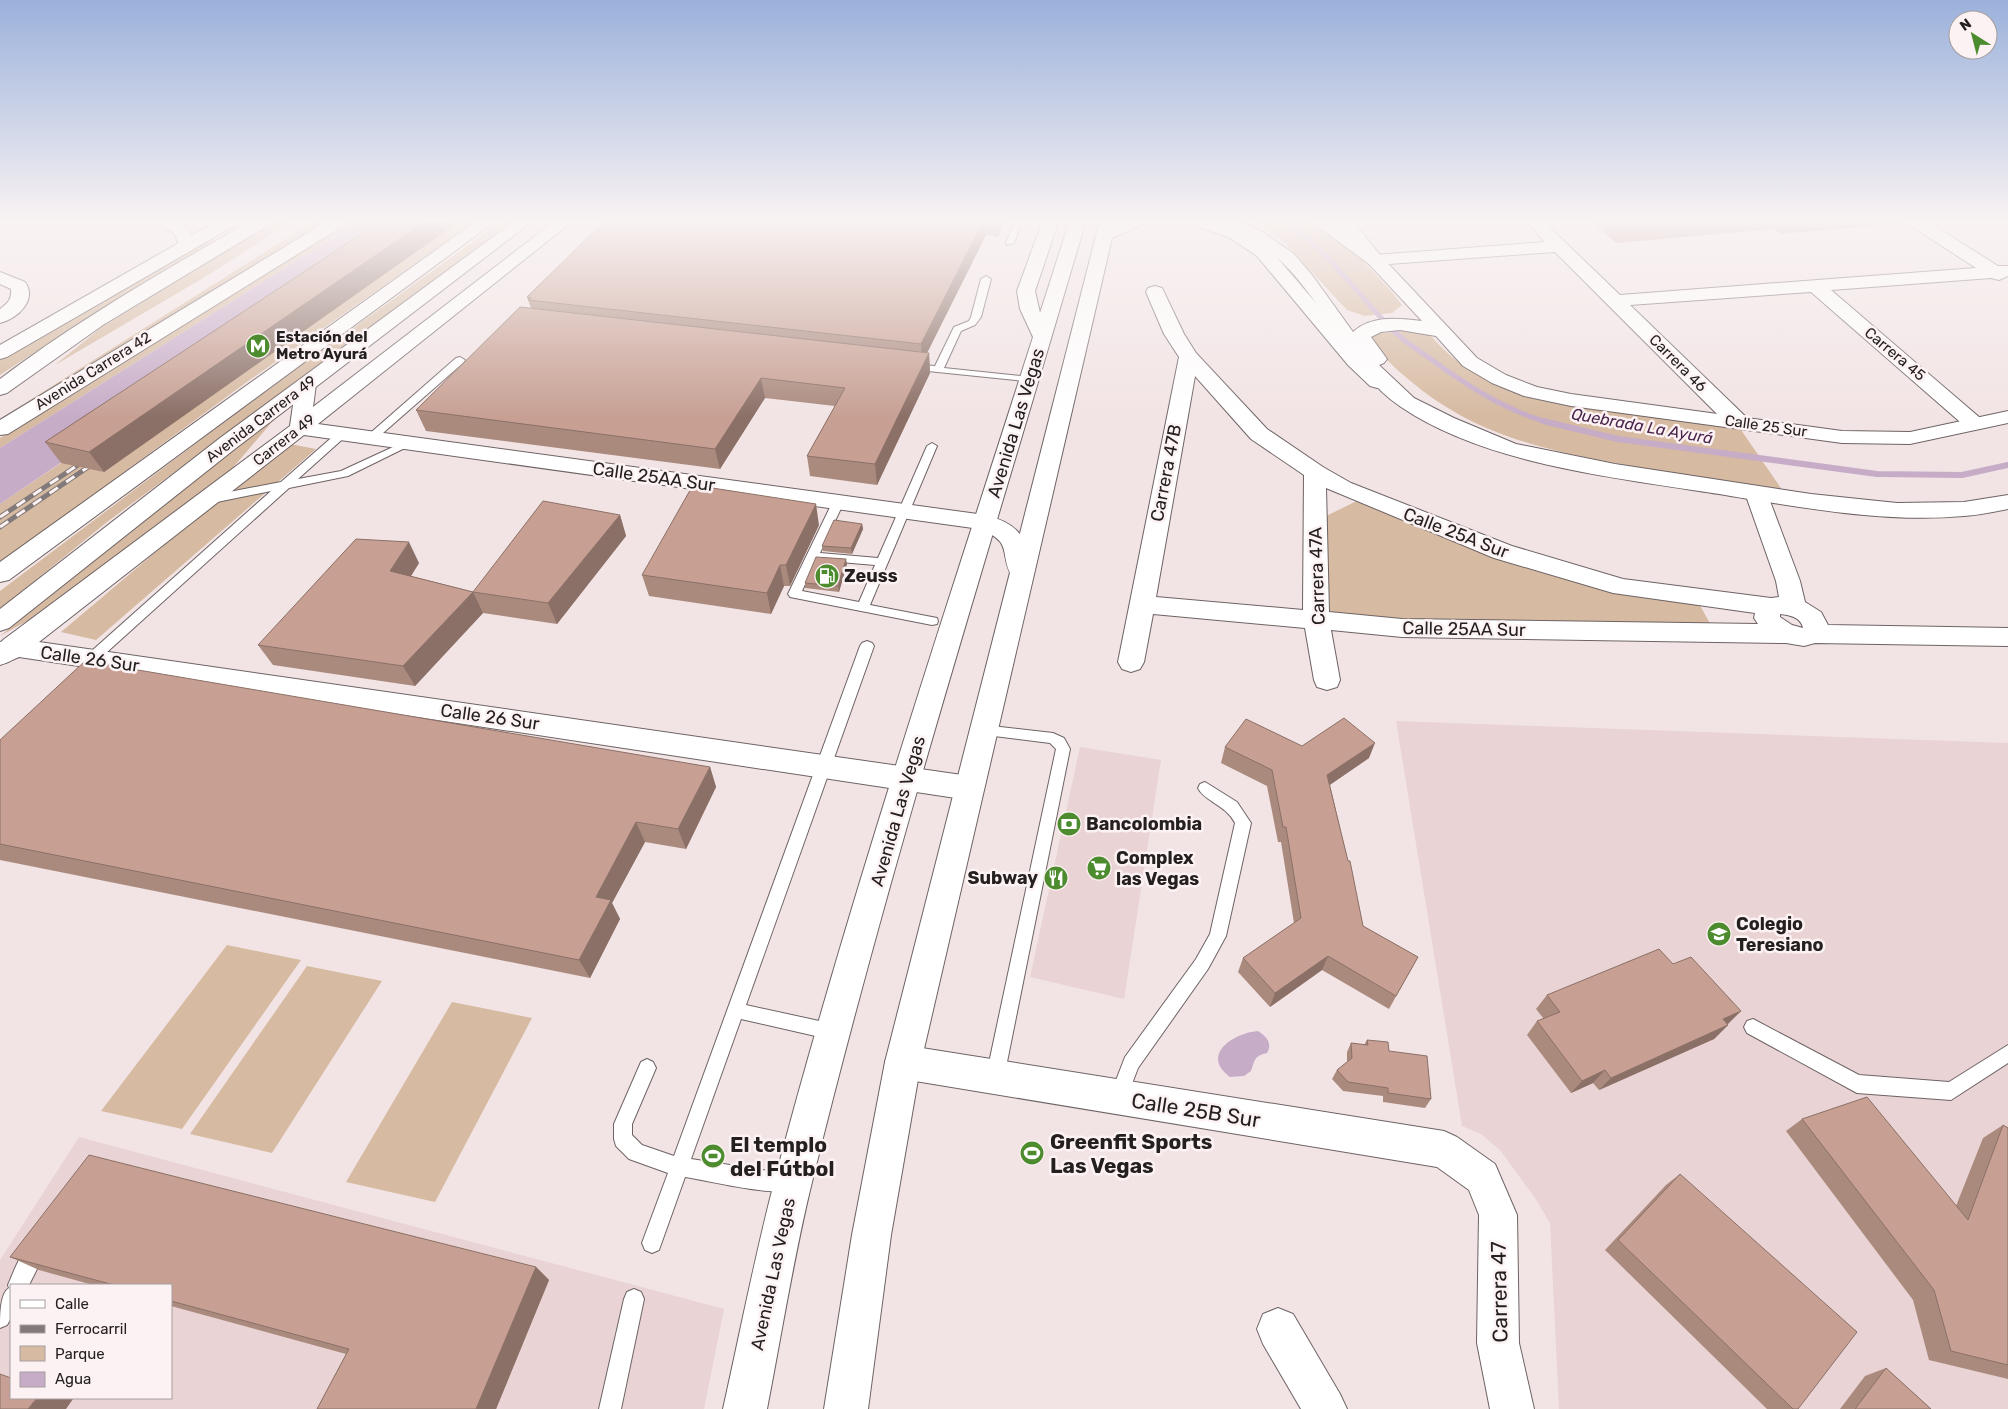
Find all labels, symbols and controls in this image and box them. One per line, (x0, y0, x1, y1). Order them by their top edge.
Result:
north arrow (1948, 10, 1998, 60)
text: N (1957, 15, 1975, 35)
street label: Carrera 45 (1861, 323, 1929, 385)
street label: Avenida Carrera 42 (32, 328, 154, 414)
place label: Estación del Metro Ayurá (276, 328, 368, 363)
street label: Carrera 46 (1646, 331, 1710, 395)
metro station icon: Estación del Metro Ayurá (245, 333, 271, 359)
street label: Avenida Las Vegas (983, 345, 1049, 501)
street label: Avenida Carrera 49 (202, 372, 320, 466)
water label: Quebrada La Ayurá (1570, 404, 1714, 448)
street label: Carrera 49 (249, 410, 319, 470)
street label: Calle 25 Sur (1724, 411, 1809, 441)
street label: Carrera 47B (1146, 422, 1186, 524)
street label: Calle 25AA Sur (591, 458, 717, 496)
street label: Calle 25A Sur (1400, 503, 1512, 563)
street label: Carrera 47A (1304, 527, 1330, 625)
fuel station icon: Zeuss (814, 563, 840, 589)
place label: Zeuss (844, 565, 898, 587)
street label: Calle 25AA Sur (1402, 617, 1526, 641)
street label: Calle 26 Sur (39, 641, 141, 677)
street label: Calle 26 Sur (439, 699, 541, 735)
street label: Avenida Las Vegas (866, 733, 930, 889)
bank icon: Bancolombia (1056, 811, 1082, 837)
place label: Bancolombia (1086, 813, 1202, 835)
place label: Complex las Vegas (1116, 847, 1199, 890)
supermarket icon: Complex las Vegas (1086, 855, 1112, 881)
restaurant icon: Subway (1043, 865, 1069, 891)
place label: Subway (968, 867, 1038, 889)
place label: Colegio Teresiano (1736, 913, 1824, 956)
school or university icon: Colegio Teresiano (1706, 921, 1732, 947)
street label: Calle 25B Sur (1130, 1087, 1262, 1133)
place label: Greenfit Sports Las Vegas (1050, 1129, 1212, 1178)
place label: El templo del Fútbol (730, 1132, 834, 1181)
sports icon: Greenfit Sports Las Vegas (1019, 1140, 1045, 1166)
sports icon: El templo del Fútbol (700, 1143, 726, 1169)
street label: Avenida Las Vegas (746, 1196, 800, 1352)
street label: Carrera 47 (1486, 1241, 1512, 1343)
legend (10, 1284, 172, 1399)
text: Calle (55, 1295, 89, 1313)
text: Ferrocarril (55, 1320, 127, 1338)
text: Parque (55, 1345, 105, 1363)
text: Agua (55, 1370, 91, 1388)

